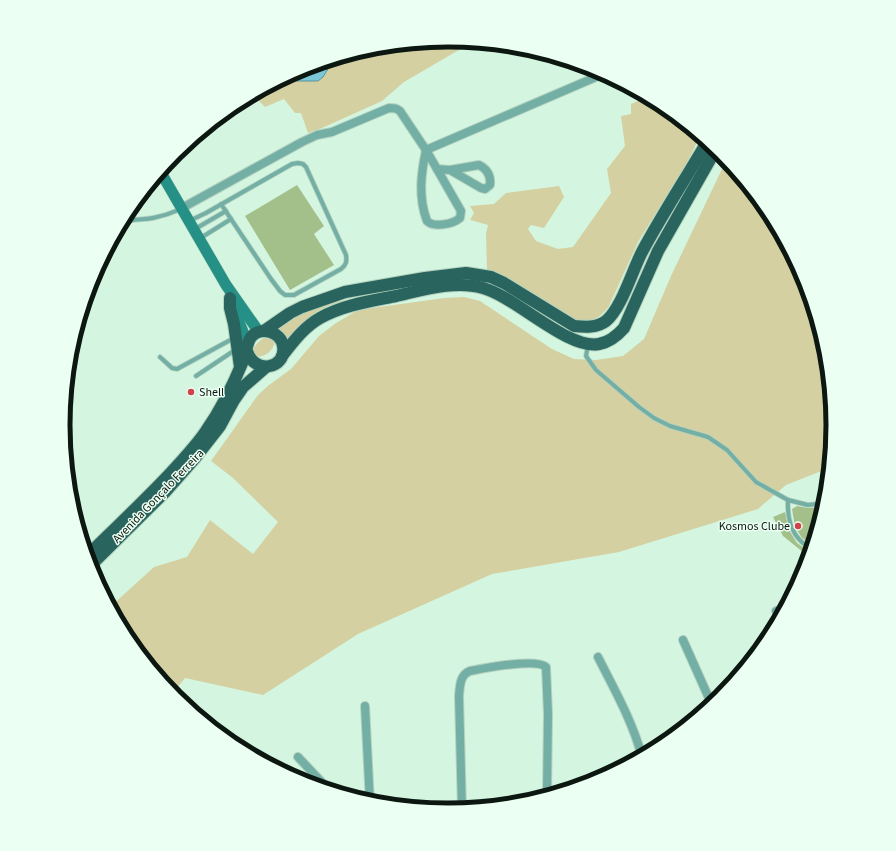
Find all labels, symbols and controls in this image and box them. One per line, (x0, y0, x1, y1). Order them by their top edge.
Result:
place label: Shell (199, 384, 224, 401)
marker: Shell (186, 387, 196, 397)
street label: Avenida Gonçalo Ferreira (109, 445, 208, 547)
place label: Kosmos Clube (719, 518, 790, 535)
marker: Kosmos Clube (793, 521, 803, 531)

